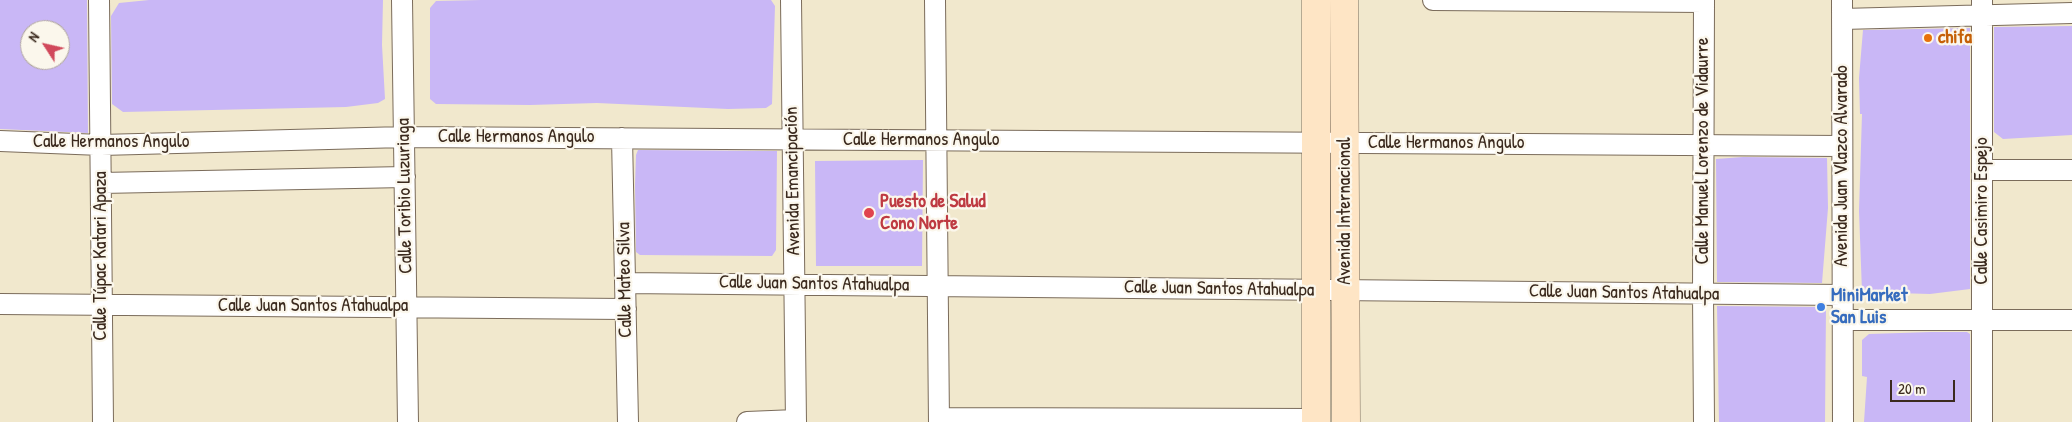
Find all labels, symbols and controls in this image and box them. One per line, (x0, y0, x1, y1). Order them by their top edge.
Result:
north arrow (20, 20, 70, 70)
place label: chifa (1938, 27, 1972, 49)
text: N (23, 28, 43, 45)
marker: chifa (1922, 32, 1934, 44)
street label: Calle Manuel Lorenzo de Vidaurre (1692, 37, 1714, 265)
street label: Avenida Juan Vlazco Alvarado (1831, 65, 1853, 267)
street label: Avenida Emancipación (780, 106, 806, 256)
street label: Calle Toribio Luzuriaga (392, 118, 418, 274)
street label: Calle Hermanos Angulo (438, 126, 594, 148)
street label: Calle Hermanos Angulo (843, 129, 999, 151)
street label: Calle Hermanos Angulo (33, 131, 189, 153)
street label: Calle Hermanos Angulo (1368, 132, 1524, 154)
street label: Avenida Internacional (1334, 137, 1356, 285)
street label: Calle Casimiro Espejo (1971, 137, 1993, 285)
street label: Calle Túpac Katari Apaza (90, 171, 112, 341)
place label: Puesto de Salud Cono Norte (880, 191, 986, 235)
marker: Puesto de Salud Cono Norte (862, 206, 876, 220)
street label: Calle Mateo Silva (613, 222, 637, 338)
street label: Calle Juan Santos Atahualpa (719, 271, 909, 297)
street label: Calle Juan Santos Atahualpa (1124, 276, 1314, 302)
street label: Calle Juan Santos Atahualpa (1529, 280, 1719, 306)
place label: MiniMarket San Luis (1831, 285, 1907, 329)
street label: Calle Juan Santos Atahualpa (218, 295, 408, 317)
marker: MiniMarket San Luis (1815, 301, 1827, 313)
scale bar (1892, 370, 1957, 402)
text: 20 m (1898, 378, 1925, 399)

